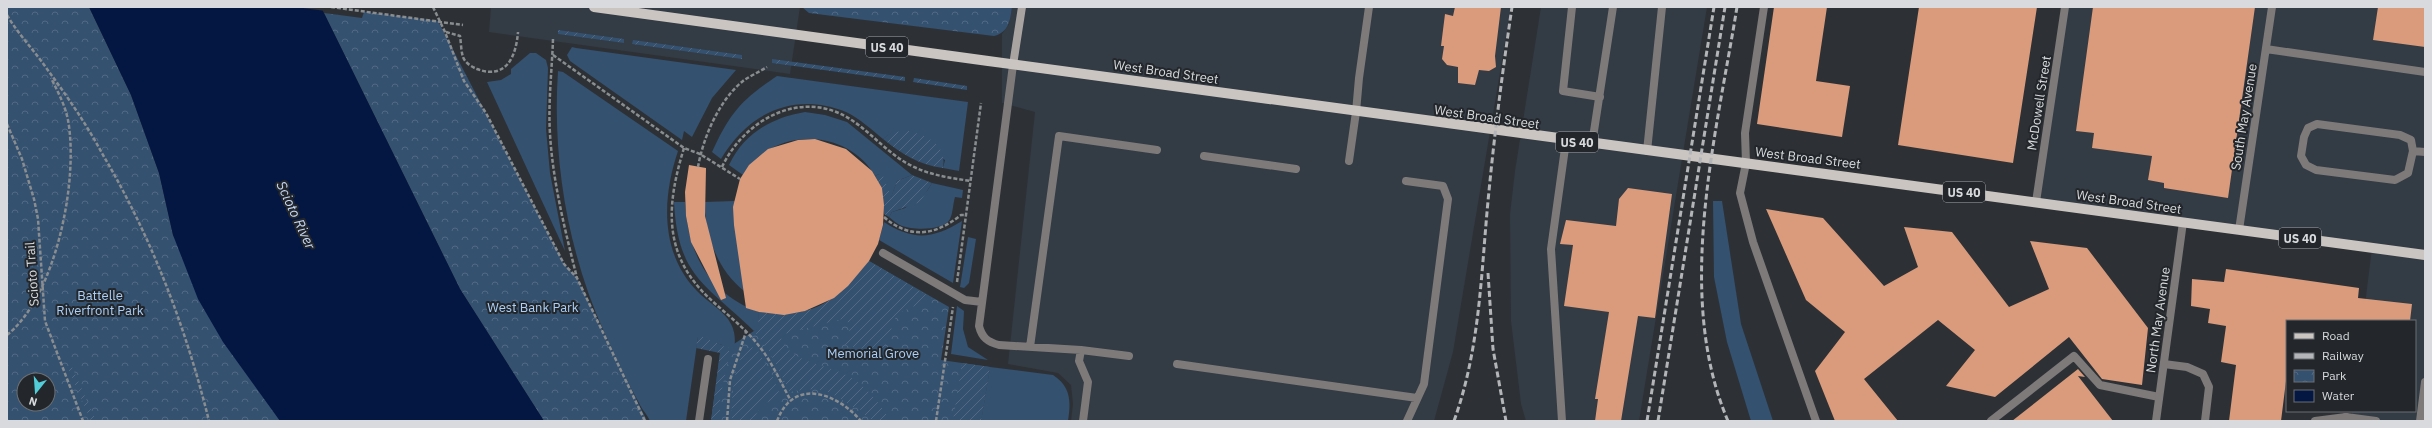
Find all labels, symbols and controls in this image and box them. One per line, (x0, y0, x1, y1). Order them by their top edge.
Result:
road number: US 40 (866, 37, 908, 57)
street label: McDowell Street (2023, 54, 2055, 152)
street label: West Broad Street (1112, 56, 1220, 88)
street label: South May Avenue (2227, 63, 2261, 171)
street label: West Broad Street (1433, 101, 1541, 133)
road number: US 40 (1556, 132, 1598, 152)
street label: West Broad Street (1754, 143, 1862, 173)
water label: Scioto River (272, 178, 320, 253)
road number: US 40 (1943, 182, 1985, 202)
street label: West Broad Street (2075, 186, 2183, 218)
road number: US 40 (2279, 228, 2321, 248)
street label: Scioto Trail (21, 241, 43, 307)
street label: North May Avenue (2142, 266, 2174, 374)
park label: Battelle Riverfront Park (56, 287, 144, 319)
park label: West Bank Park (487, 299, 579, 316)
legend (2286, 320, 2416, 412)
text: Road (2322, 328, 2350, 343)
park label: Memorial Grove (827, 345, 919, 362)
text: Railway (2322, 348, 2364, 363)
text: Park (2322, 368, 2347, 383)
north arrow (16, 372, 56, 412)
text: Water (2322, 388, 2355, 403)
text: N (27, 394, 39, 409)

